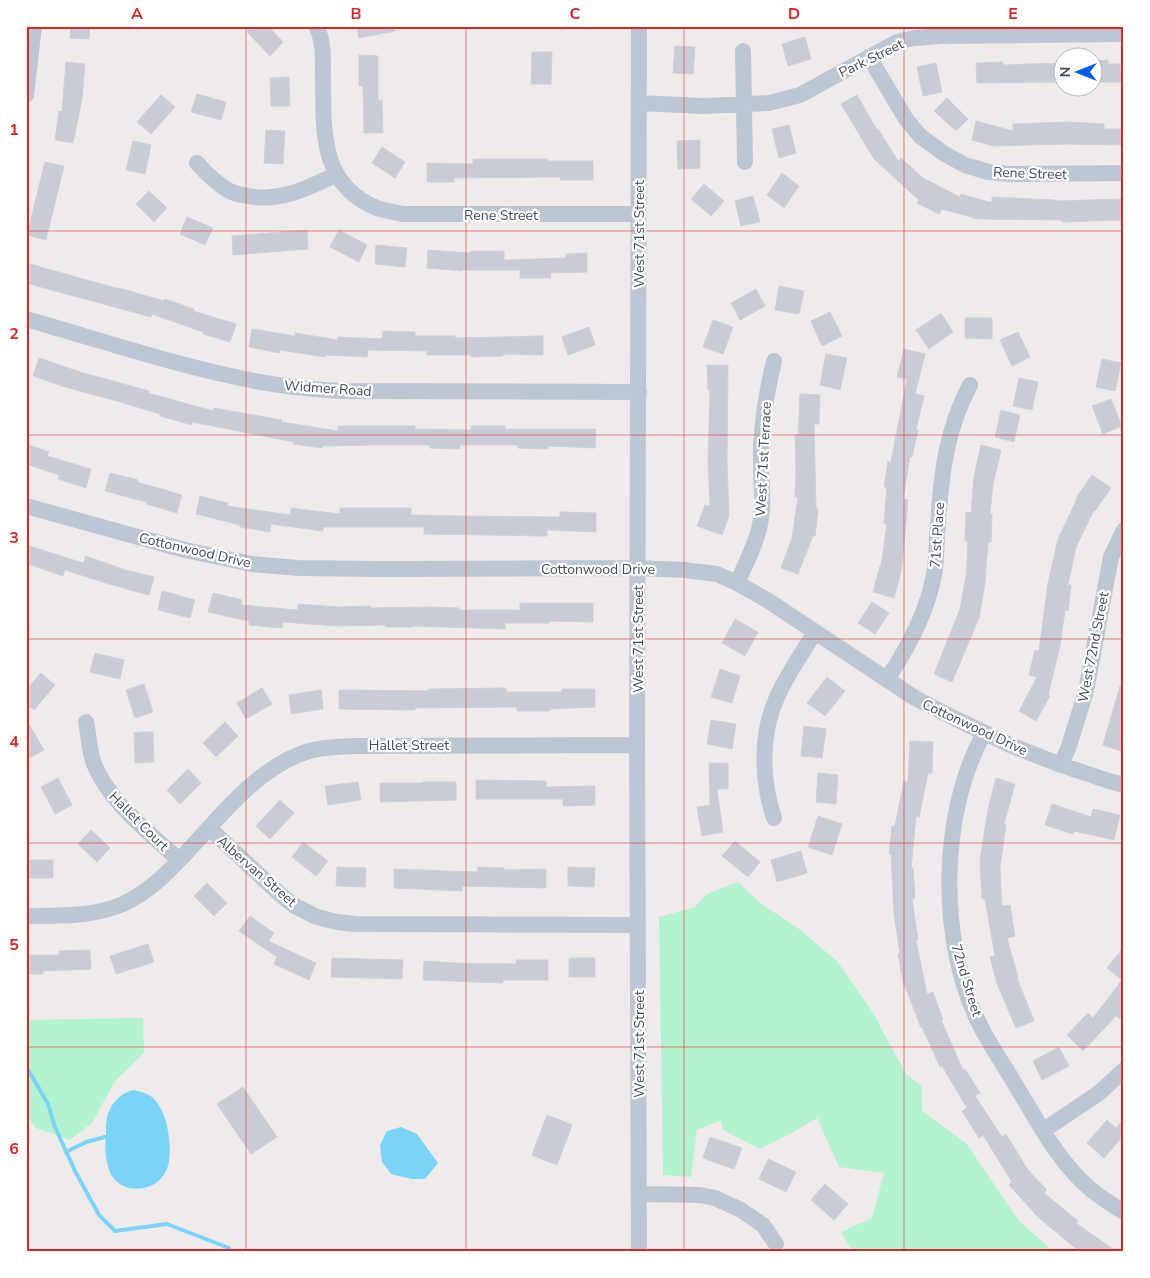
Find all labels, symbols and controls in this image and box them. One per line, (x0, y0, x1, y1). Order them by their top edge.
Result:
text: A (131, 3, 143, 25)
text: B (350, 3, 362, 25)
text: C (570, 3, 581, 25)
text: D (788, 3, 800, 25)
text: E (1008, 3, 1018, 25)
street label: Park Street (836, 35, 907, 82)
north arrow (1052, 48, 1102, 98)
text: N (1056, 67, 1075, 77)
text: 1 (9, 119, 19, 141)
street label: Rene Street (993, 163, 1067, 184)
street label: West 71st Street (630, 180, 649, 288)
street label: Rene Street (464, 206, 538, 225)
text: 2 (9, 323, 19, 345)
street label: Widmer Road (284, 376, 372, 401)
street label: West 71st Terrace (751, 401, 776, 517)
street label: 71st Place (926, 501, 949, 569)
text: 3 (9, 527, 19, 549)
street label: Cottonwood Drive (137, 528, 253, 573)
street label: Cottonwood Drive (541, 560, 655, 579)
street label: West 71st Street (629, 585, 648, 693)
street label: West 72nd Street (1073, 590, 1114, 704)
street label: Cottonwood Drive (919, 695, 1030, 760)
text: 4 (9, 731, 19, 753)
street label: Hallet Street (369, 736, 449, 755)
street label: Hallet Court (105, 787, 173, 855)
street label: Albervan Street (213, 832, 301, 911)
text: 5 (9, 934, 19, 956)
street label: 72nd Street (947, 942, 987, 1019)
street label: West 71st Street (630, 990, 649, 1098)
text: 6 (9, 1138, 19, 1160)

